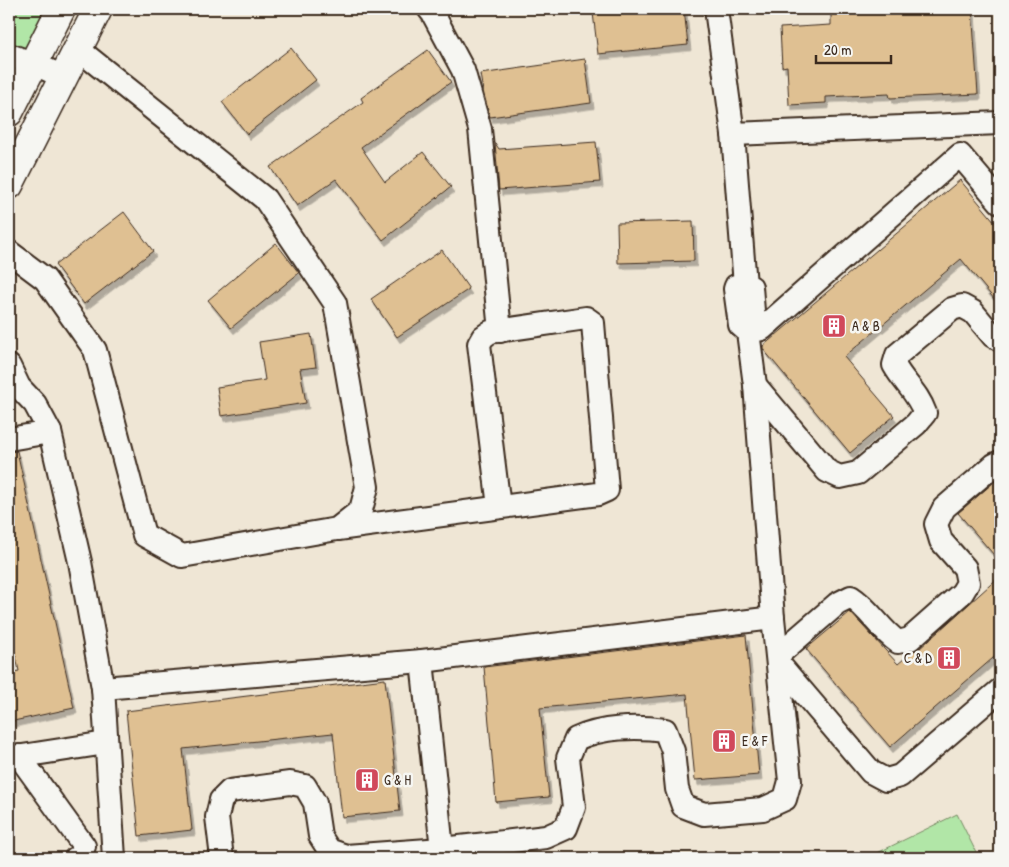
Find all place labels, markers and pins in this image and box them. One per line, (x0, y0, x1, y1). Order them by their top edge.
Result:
building icon: A & B (821, 313, 847, 339)
place label: A & B (852, 316, 880, 335)
building icon: C & D (936, 645, 962, 671)
place label: C & D (904, 648, 932, 667)
building icon: E & F (711, 728, 737, 754)
place label: E & F (742, 731, 768, 750)
building icon: G & H (354, 767, 380, 793)
place label: G & H (384, 770, 412, 789)

